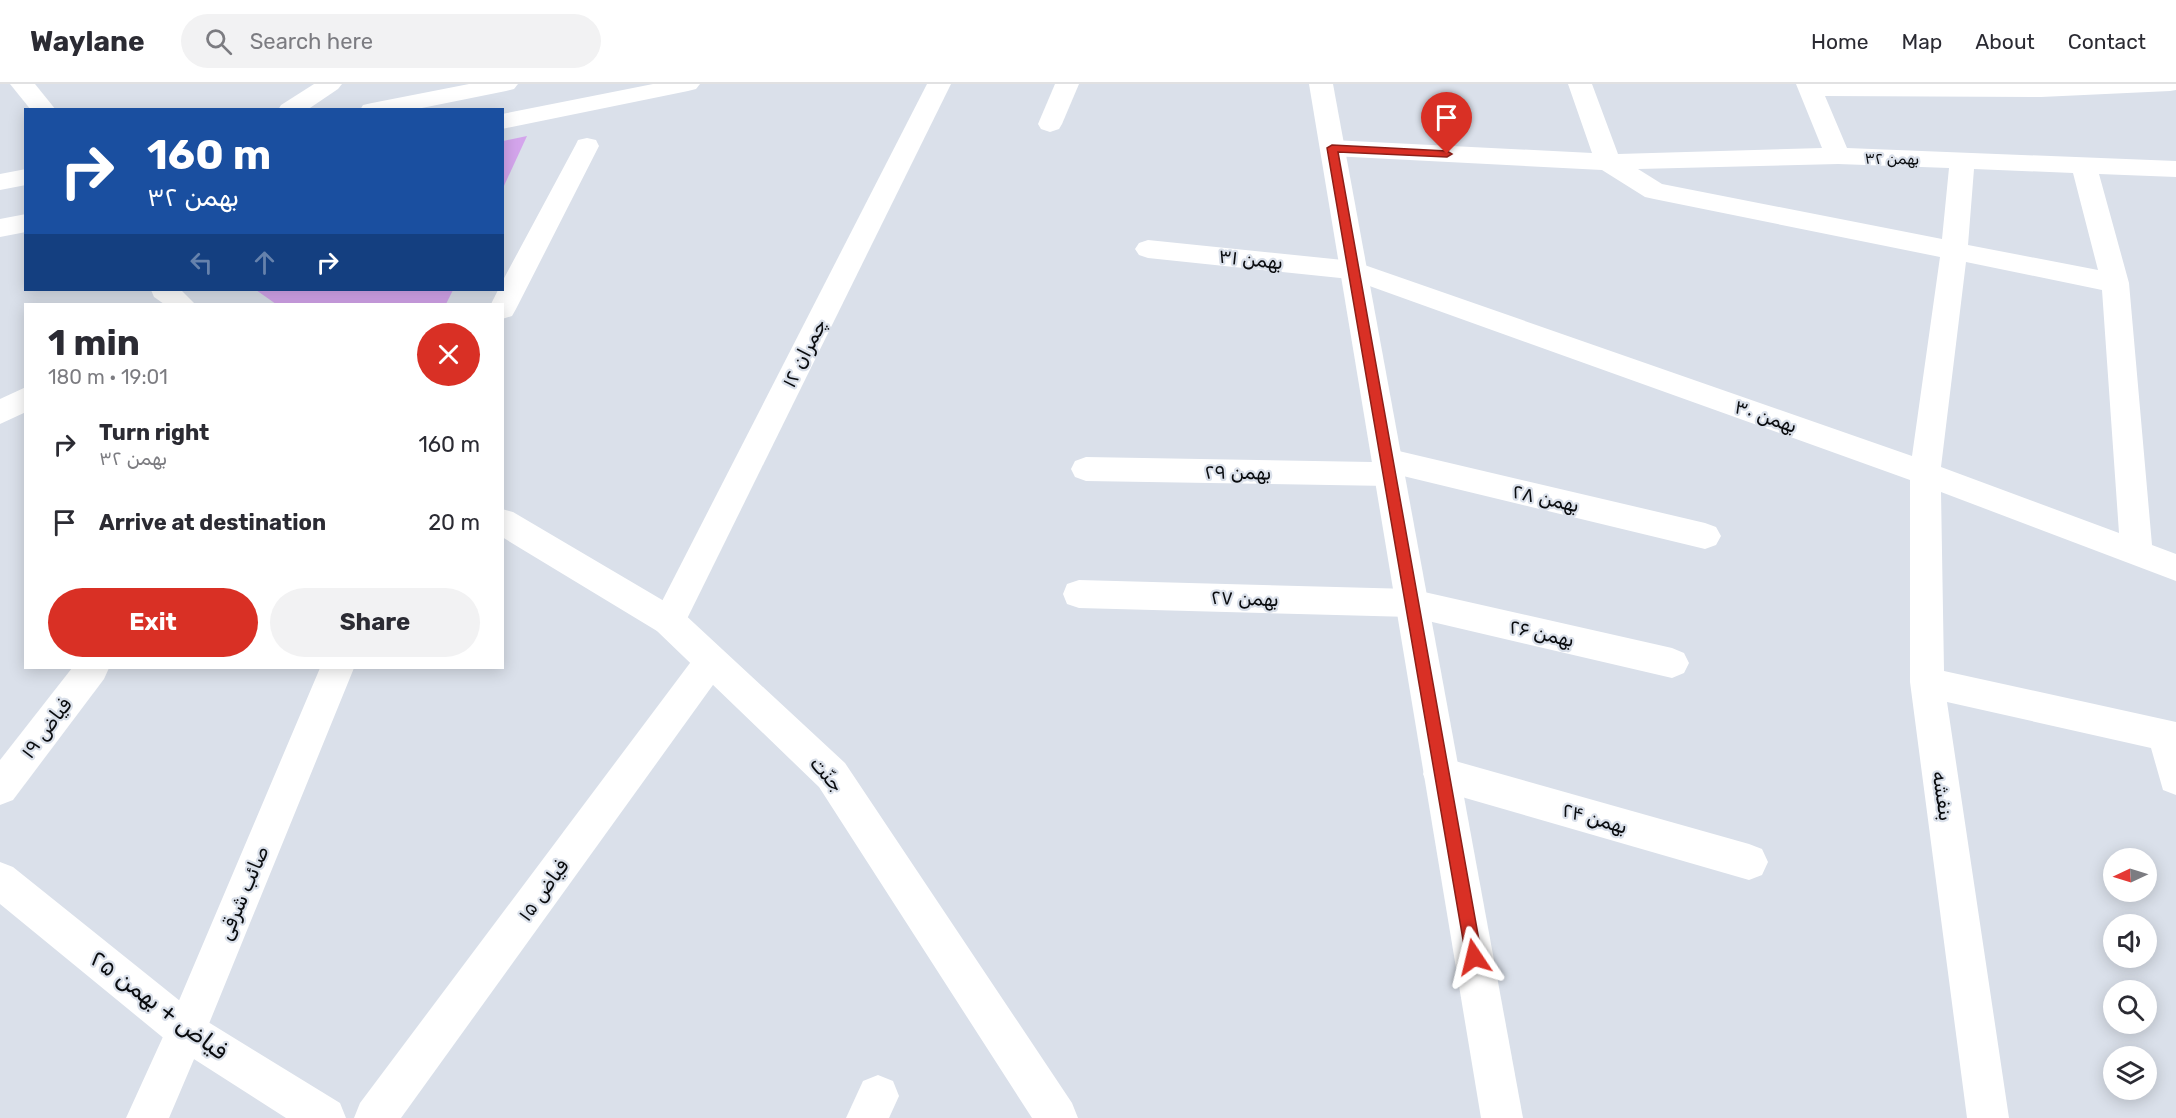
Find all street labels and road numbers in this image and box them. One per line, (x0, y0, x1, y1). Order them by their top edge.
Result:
street label: بهمن ۳۲ (1864, 149, 1919, 169)
street label: بهمن ۳۱ (1218, 244, 1284, 274)
street label: چمران ۱۲ (777, 315, 832, 391)
street label: بهمن ۳۰ (1731, 394, 1801, 438)
street label: بهمن ۲۹ (1204, 459, 1272, 485)
street label: بهمن ۲۸ (1510, 479, 1582, 517)
street label: بهمن ۲۷ (1211, 585, 1279, 611)
street label: بهمن ۲۶ (1507, 614, 1577, 652)
street label: فیاض ۱۹ (15, 693, 77, 763)
street label: جنّت (805, 751, 849, 797)
street label: بنفشه (1928, 769, 1958, 823)
street label: بهمن ۲۴ (1560, 797, 1630, 839)
street label: صائب شرقی (212, 842, 274, 944)
street label: فیاض ۱۵ (513, 854, 573, 926)
street label: فیاض + بهمن ۲۵ (85, 944, 233, 1066)

